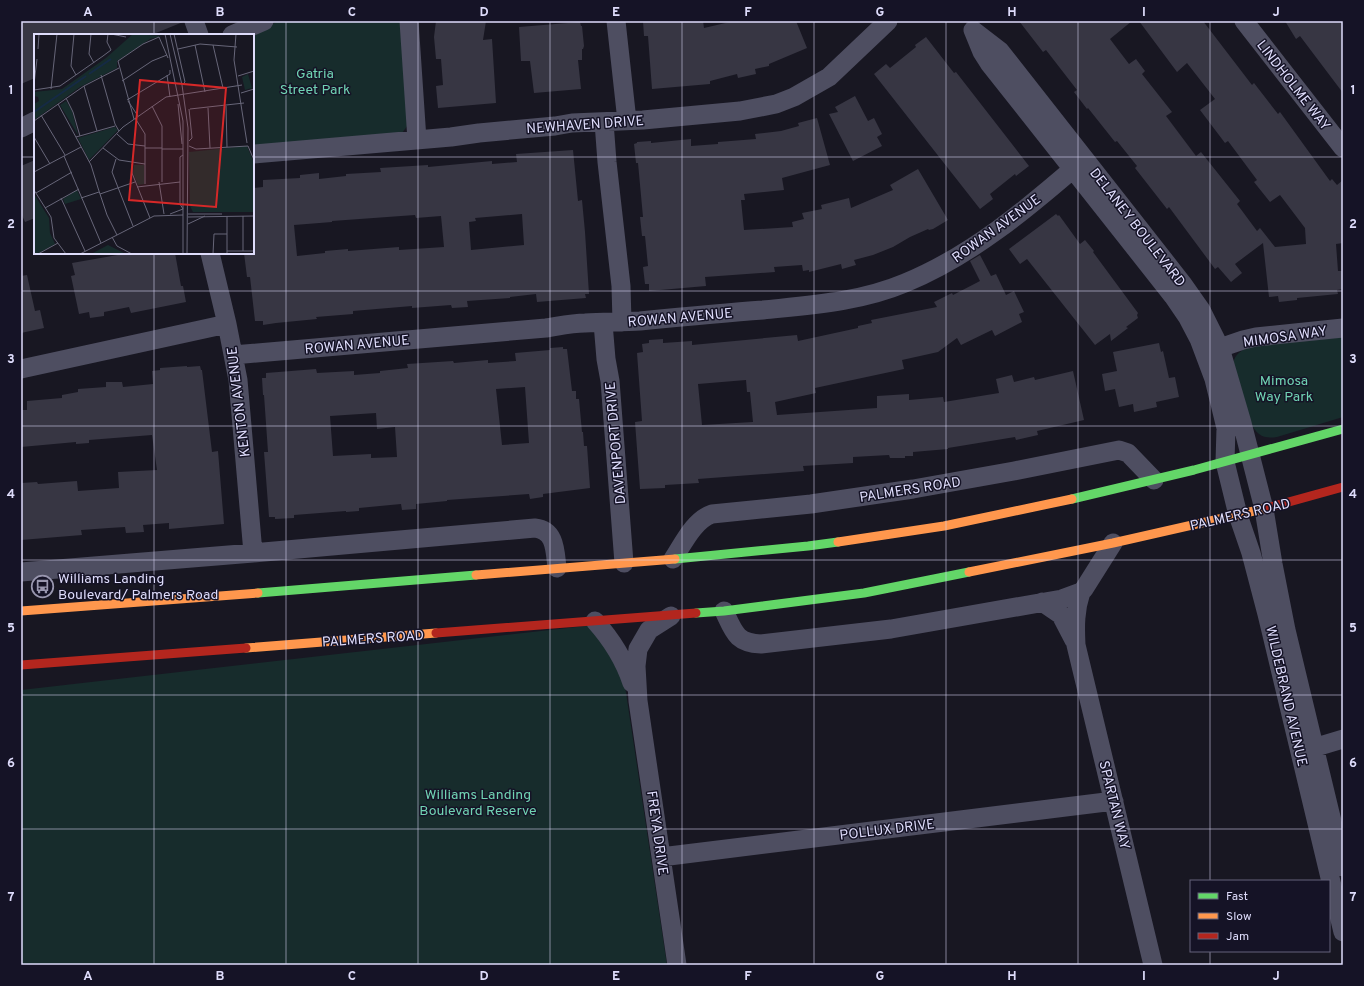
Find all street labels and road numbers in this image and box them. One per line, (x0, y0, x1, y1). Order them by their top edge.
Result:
street label: LINDHOLME WAY (1252, 37, 1333, 134)
street label: NEWHAVEN DRIVE (526, 113, 644, 138)
street label: DELANEY BOULEVARD (1085, 165, 1188, 291)
street label: ROWAN AVENUE (949, 191, 1045, 267)
street label: ROWAN AVENUE (627, 305, 733, 332)
street label: MIMOSA WAY (1242, 323, 1328, 352)
street label: ROWAN AVENUE (304, 332, 410, 359)
street label: KENTON AVENUE (224, 346, 255, 458)
street label: DAVENPORT DRIVE (603, 381, 630, 505)
street label: PALMERS ROAD (858, 474, 962, 507)
street label: PALMERS ROAD (1189, 496, 1292, 535)
street label: WILDEBRAND AVENUE (1261, 624, 1310, 768)
street label: PALMERS ROAD (321, 627, 425, 652)
street label: SPARTAN WAY (1094, 759, 1133, 852)
street label: FREYA DRIVE (642, 790, 671, 877)
street label: POLLUX DRIVE (839, 816, 936, 845)

